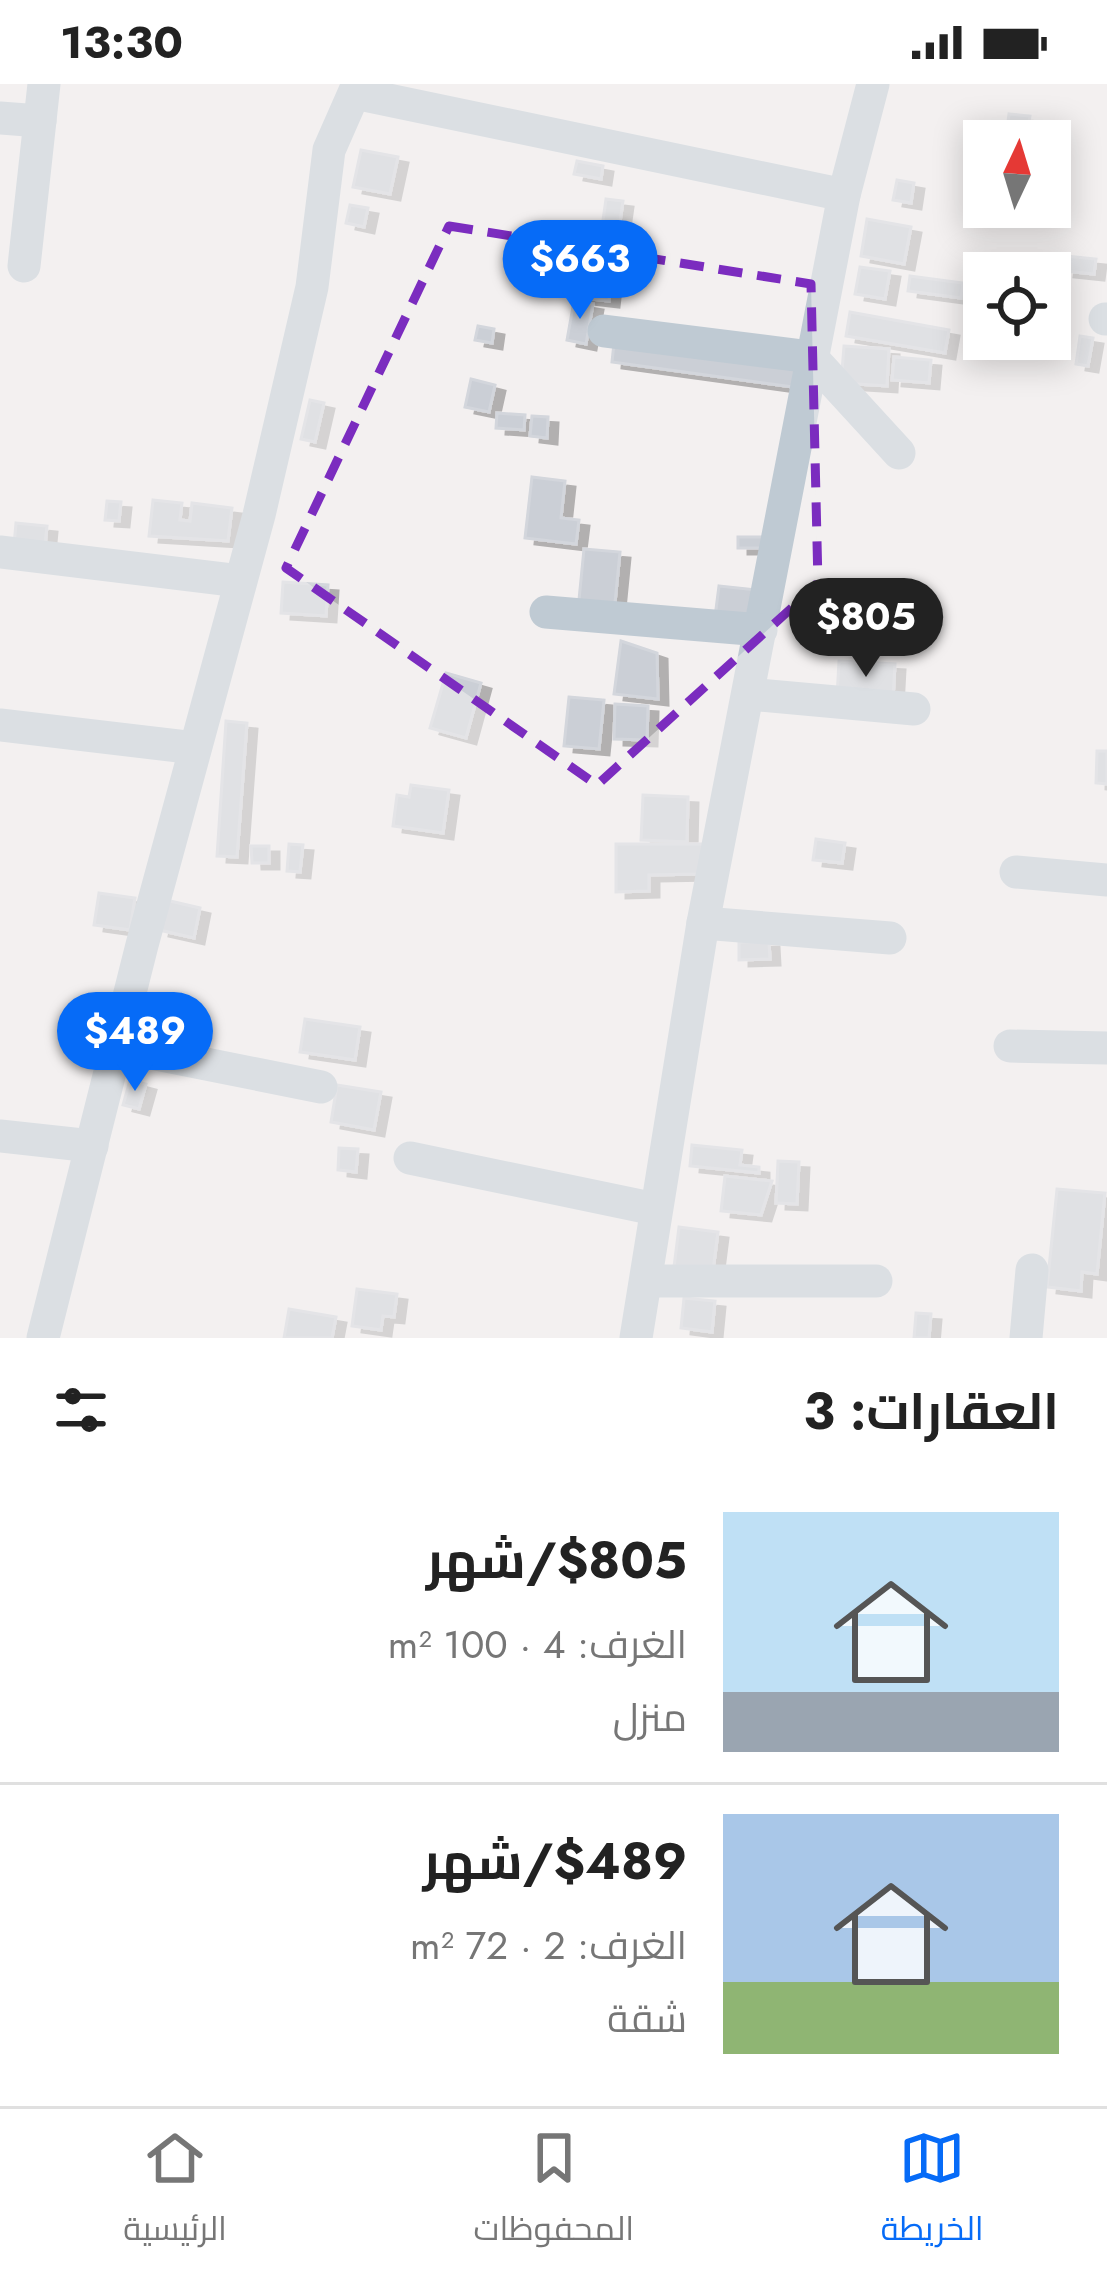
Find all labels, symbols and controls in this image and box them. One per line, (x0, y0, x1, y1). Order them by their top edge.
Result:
text: 13:30 (60, 10, 183, 75)
north arrow (963, 120, 1071, 228)
map controls (963, 120, 1071, 360)
pin: $663 (509, 220, 651, 322)
text: $663 (530, 230, 630, 287)
button: locate (963, 252, 1071, 360)
pin: $805 (795, 578, 937, 680)
text: $805 (816, 588, 916, 645)
pin: $489 (64, 992, 206, 1094)
text: $489 (84, 1002, 186, 1059)
text: العقارات: 3 (803, 1374, 1059, 1448)
icon: filters (48, 1377, 114, 1443)
text: $805/شهر (426, 1523, 687, 1597)
icon: home (819, 1560, 963, 1704)
text: الغرف: 4 · 100 m² (388, 1616, 687, 1673)
text: منزل (613, 1689, 687, 1746)
text: $489/شهر (423, 1824, 687, 1898)
icon: home (819, 1862, 963, 2006)
text: الغرف: 2 · 72 m² (410, 1917, 687, 1974)
text: شقة (607, 1990, 687, 2047)
tab: الرئيسية (123, 2125, 227, 2259)
tab: المحفوظات (473, 2125, 634, 2259)
tab: الخريطة (881, 2125, 984, 2259)

